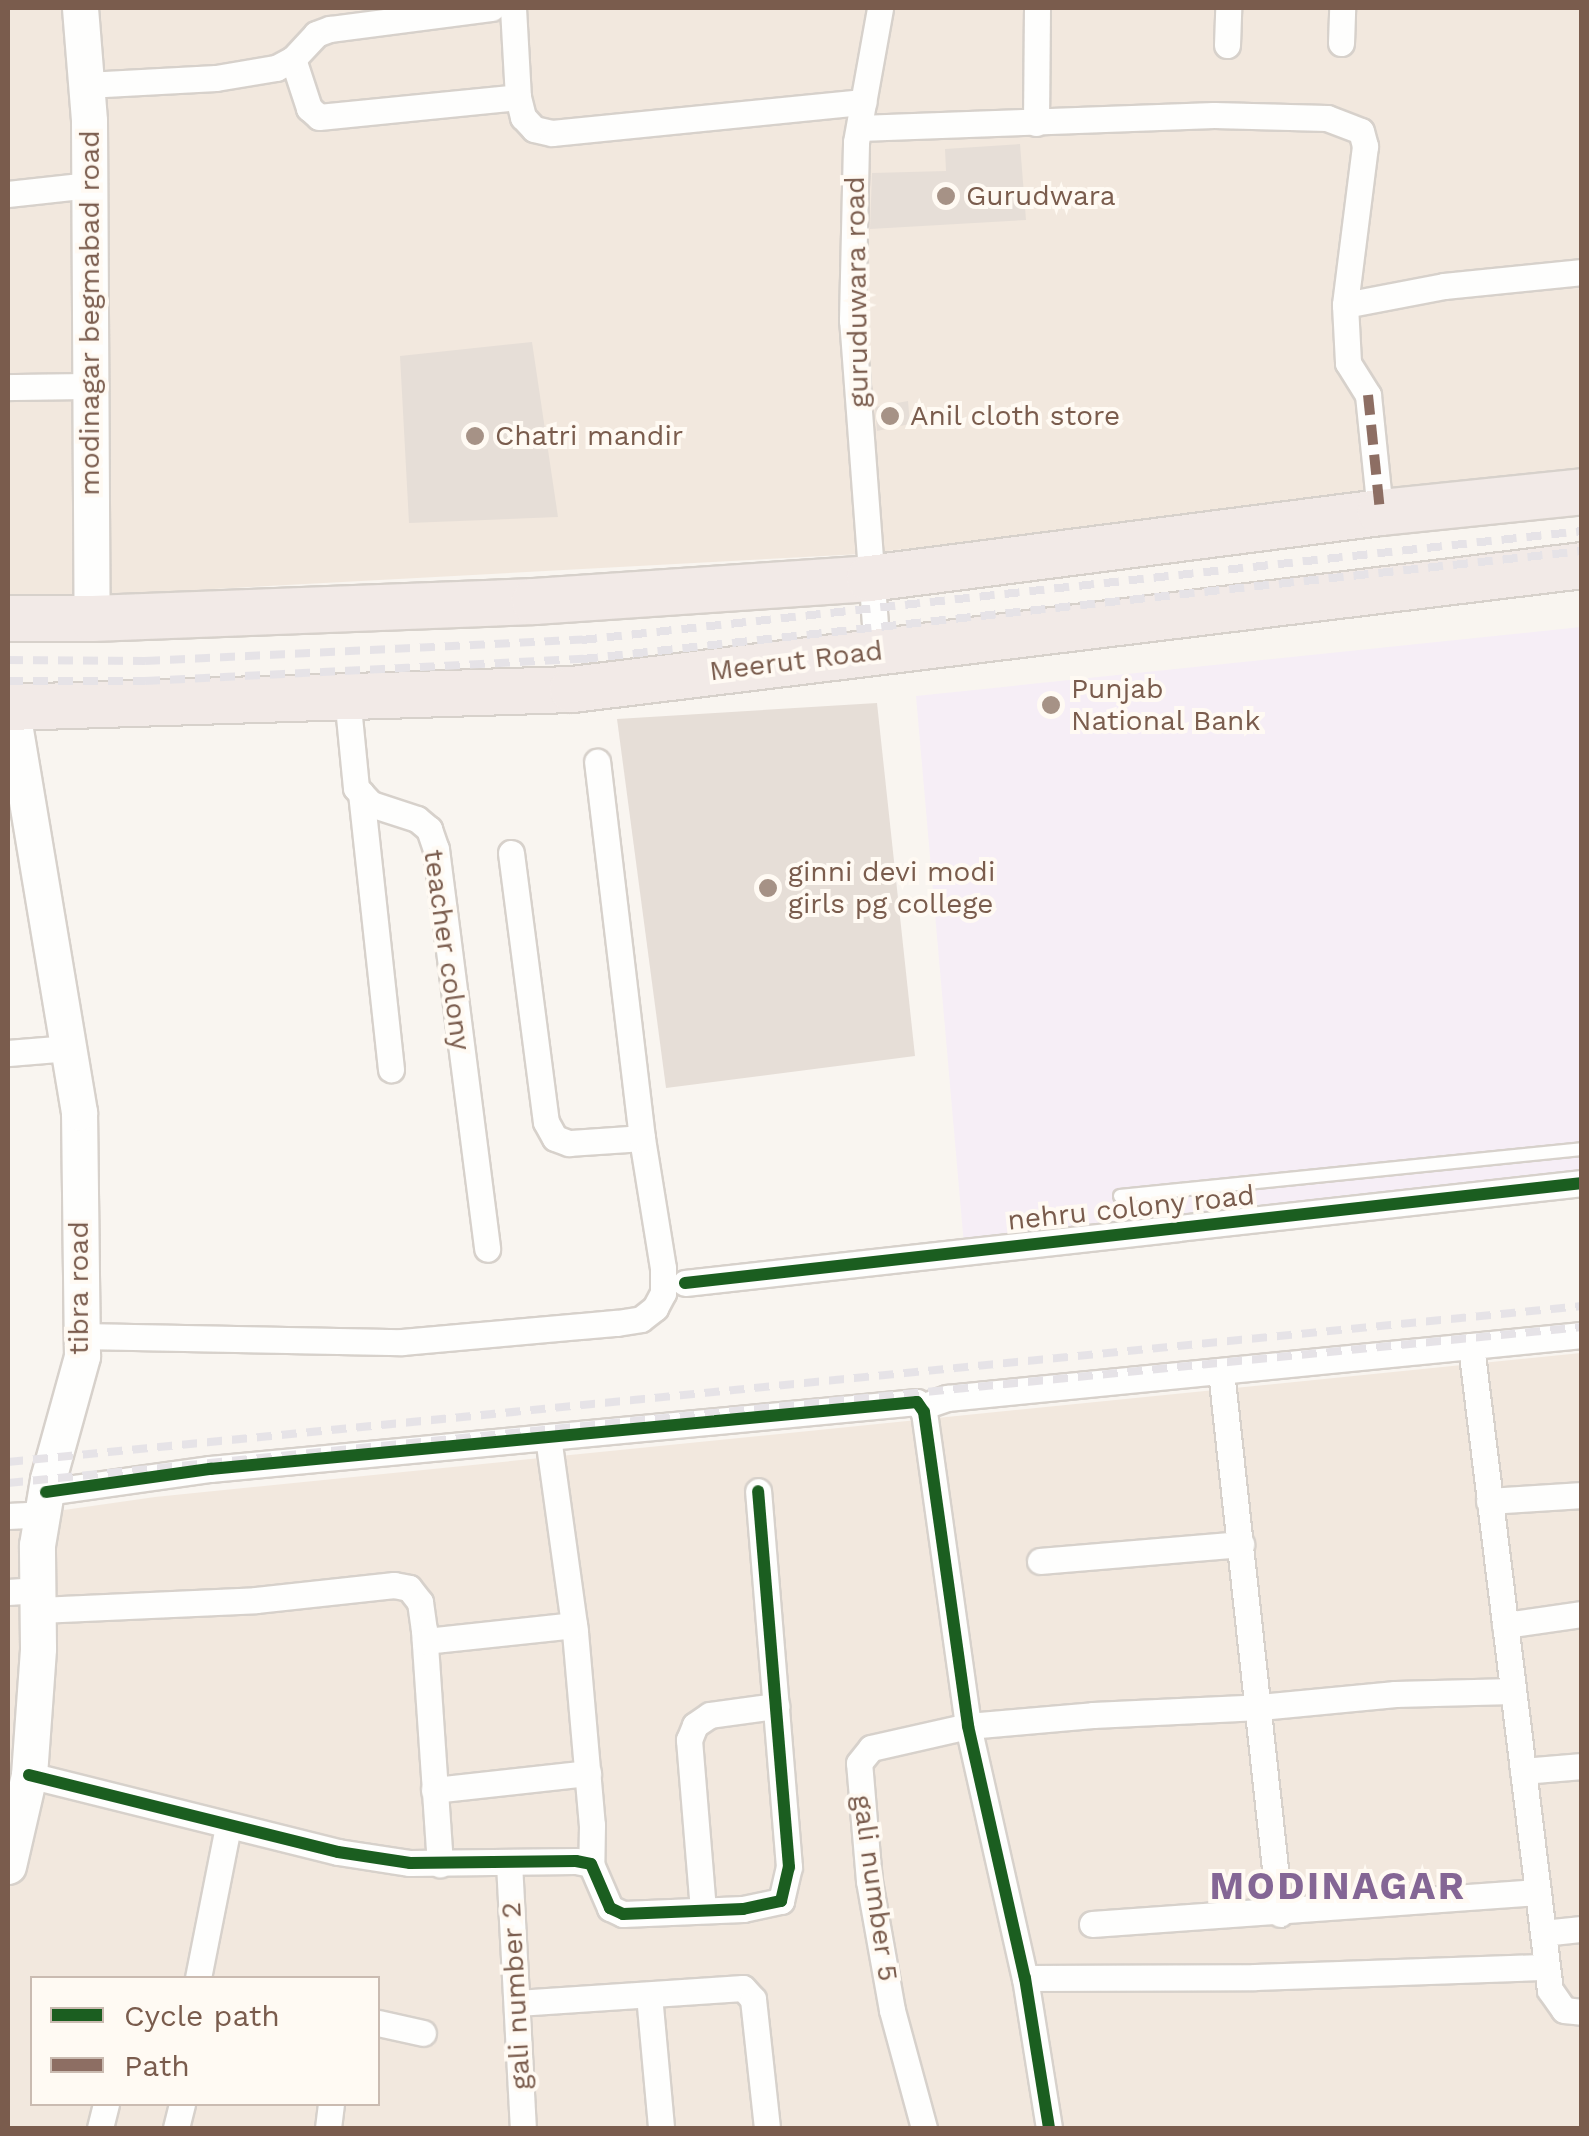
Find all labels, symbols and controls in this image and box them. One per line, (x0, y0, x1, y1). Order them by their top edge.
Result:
street label: modinagar begmabad road (73, 130, 107, 496)
street label: guruduwara road (838, 176, 876, 408)
place label: Gurudwara (966, 179, 1116, 213)
marker: Gurudwara (935, 185, 957, 207)
place label: Anil cloth store (910, 399, 1121, 433)
marker: Anil cloth store (879, 405, 901, 427)
place label: Chatri mandir (495, 419, 683, 453)
marker: Chatri mandir (464, 425, 486, 447)
street label: Meerut Road (707, 634, 885, 688)
place label: Punjab National Bank (1071, 672, 1261, 738)
marker: Punjab National Bank (1040, 694, 1062, 716)
street label: teacher colony (416, 847, 478, 1053)
place label: ginni devi modi girls pg college (788, 855, 995, 921)
marker: ginni devi modi girls pg college (757, 877, 779, 899)
street label: nehru colony road (1005, 1178, 1257, 1238)
street label: tibra road (62, 1221, 96, 1355)
street label: gali number 5 (845, 1792, 905, 1984)
district label: MODINAGAR (1210, 1864, 1466, 1910)
street label: gali number 2 (494, 1901, 538, 2091)
legend (30, 1976, 380, 2106)
text: Cycle path (124, 1998, 280, 2033)
text: Path (124, 2048, 190, 2083)

